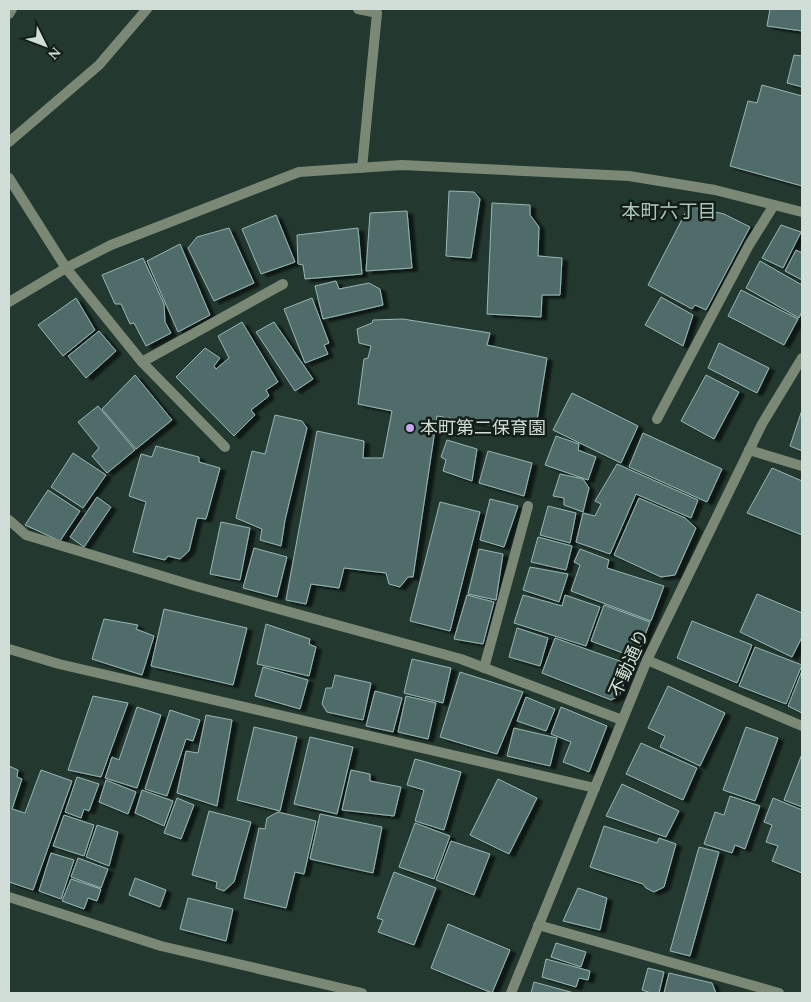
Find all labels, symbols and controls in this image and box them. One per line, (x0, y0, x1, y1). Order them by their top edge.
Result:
north arrow (20, 20, 70, 70)
text: N (43, 42, 66, 65)
district label: 本町六丁目 (621, 198, 717, 227)
place label: 本町第二保育園 (420, 415, 546, 442)
marker: 本町第二保育園 (404, 422, 416, 434)
street label: 不動通り (602, 625, 656, 702)

